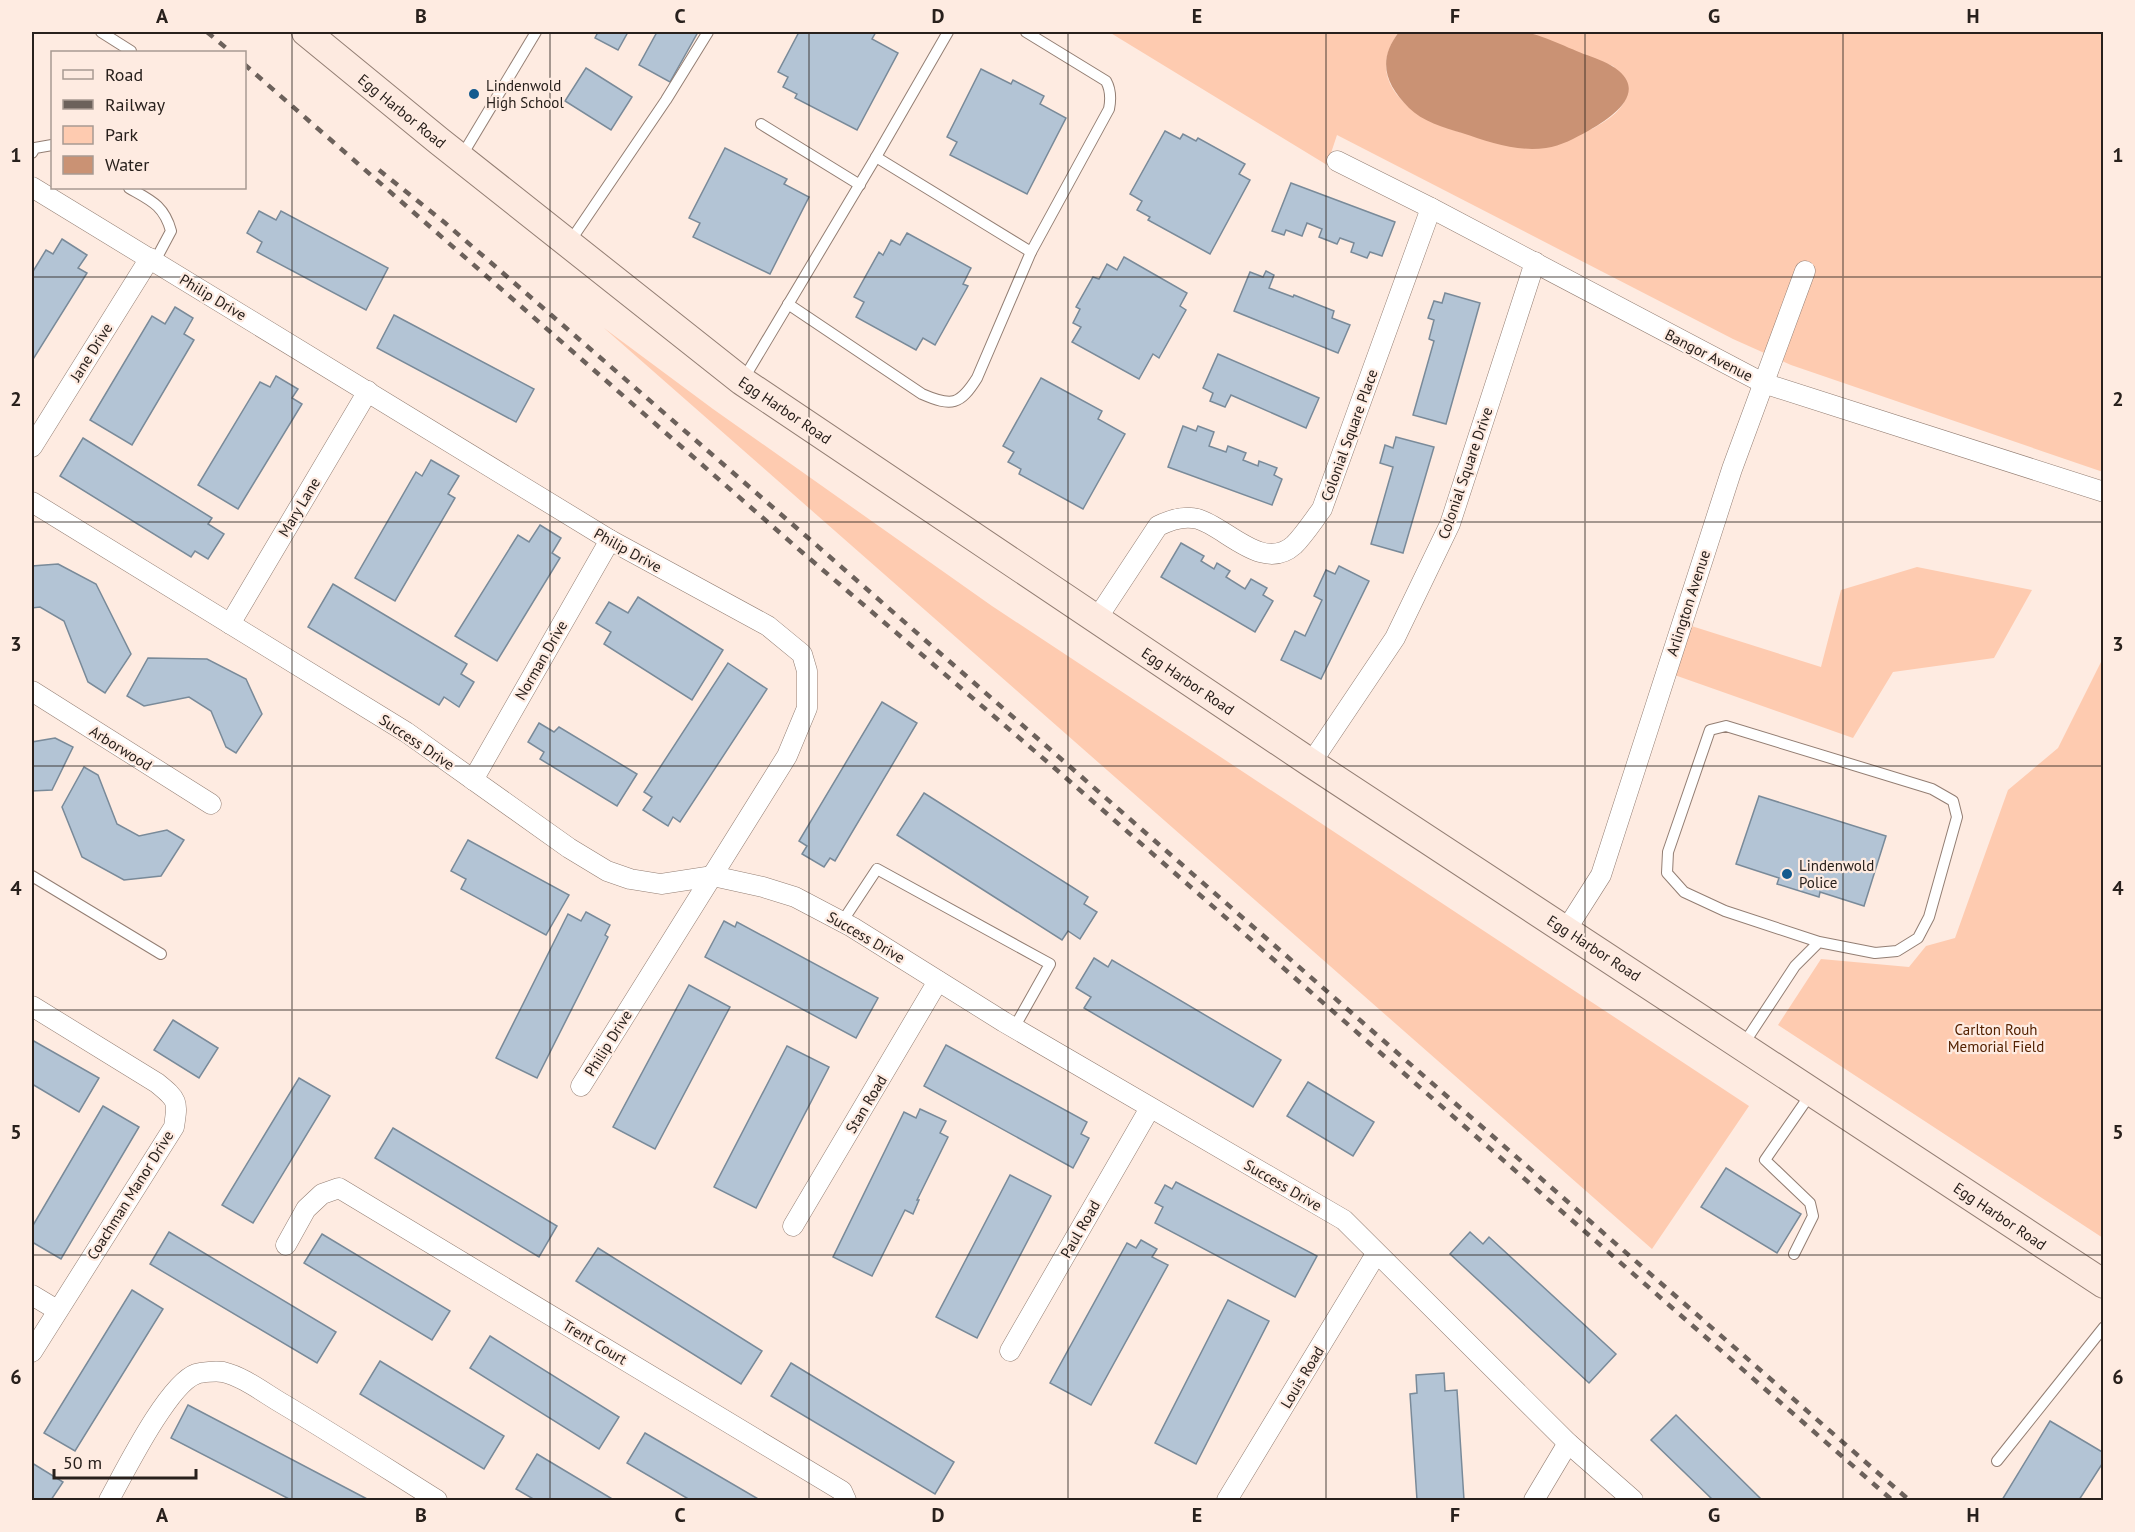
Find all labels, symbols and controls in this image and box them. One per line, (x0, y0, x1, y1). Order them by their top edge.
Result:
text: A (156, 3, 169, 29)
text: B (415, 3, 427, 29)
text: C (674, 3, 686, 29)
text: D (932, 3, 945, 29)
text: E (1192, 3, 1202, 29)
text: F (1450, 3, 1460, 29)
text: G (1708, 3, 1720, 29)
text: H (1966, 3, 1980, 29)
legend (51, 51, 246, 189)
text: Road (105, 63, 143, 86)
street label: Egg Harbor Road (354, 70, 450, 152)
place label: Lindenwold High School (486, 76, 564, 112)
marker: Lindenwold High School (467, 87, 481, 101)
text: Railway (105, 93, 166, 116)
text: Park (105, 123, 138, 146)
text: 1 (10, 142, 22, 168)
text: 1 (2112, 142, 2124, 168)
text: Water (105, 153, 149, 176)
street label: Philip Drive (176, 270, 250, 324)
street label: Jane Drive (65, 319, 116, 386)
street label: Bangor Avenue (1662, 325, 1756, 385)
street label: Colonial Square Place (1316, 366, 1382, 504)
street label: Egg Harbor Road (735, 372, 835, 448)
text: 2 (10, 386, 22, 412)
text: 2 (2112, 386, 2124, 412)
street label: Colonial Square Drive (1433, 404, 1497, 542)
street label: Mary Lane (274, 474, 324, 540)
street label: Philip Drive (591, 524, 665, 576)
street label: Arlington Avenue (1662, 548, 1714, 658)
street label: Norman Drive (511, 617, 571, 703)
text: 3 (10, 631, 22, 657)
text: 3 (2112, 631, 2124, 657)
street label: Egg Harbor Road (1138, 643, 1238, 719)
street label: Success Drive (376, 710, 458, 774)
street label: Arborwood (86, 721, 156, 775)
place label: Lindenwold Police (1799, 856, 1874, 892)
marker: Lindenwold Police (1780, 867, 1794, 881)
text: 4 (10, 875, 22, 901)
text: 4 (2112, 875, 2124, 901)
street label: Success Drive (824, 907, 908, 967)
street label: Egg Harbor Road (1544, 911, 1644, 985)
street label: Philip Drive (580, 1006, 636, 1080)
park label: Carlton Rouh Memorial Field (1948, 1020, 2044, 1056)
street label: Stan Road (841, 1071, 891, 1137)
text: 5 (10, 1119, 22, 1145)
text: 5 (2112, 1119, 2124, 1145)
street label: Coachman Manor Drive (83, 1127, 177, 1263)
street label: Success Drive (1241, 1155, 1325, 1215)
street label: Egg Harbor Road (1950, 1178, 2050, 1254)
street label: Paul Road (1056, 1197, 1104, 1261)
street label: Trent Court (559, 1315, 631, 1369)
street label: Louis Road (1276, 1342, 1328, 1412)
text: 6 (10, 1364, 22, 1390)
text: 6 (2112, 1364, 2124, 1390)
scale bar (54, 1442, 196, 1480)
text: 50 m (63, 1451, 102, 1474)
text: A (156, 1502, 169, 1528)
text: B (415, 1502, 427, 1528)
text: C (674, 1502, 686, 1528)
text: D (932, 1502, 945, 1528)
text: E (1192, 1502, 1202, 1528)
text: F (1450, 1502, 1460, 1528)
text: G (1708, 1502, 1720, 1528)
text: H (1966, 1502, 1980, 1528)

